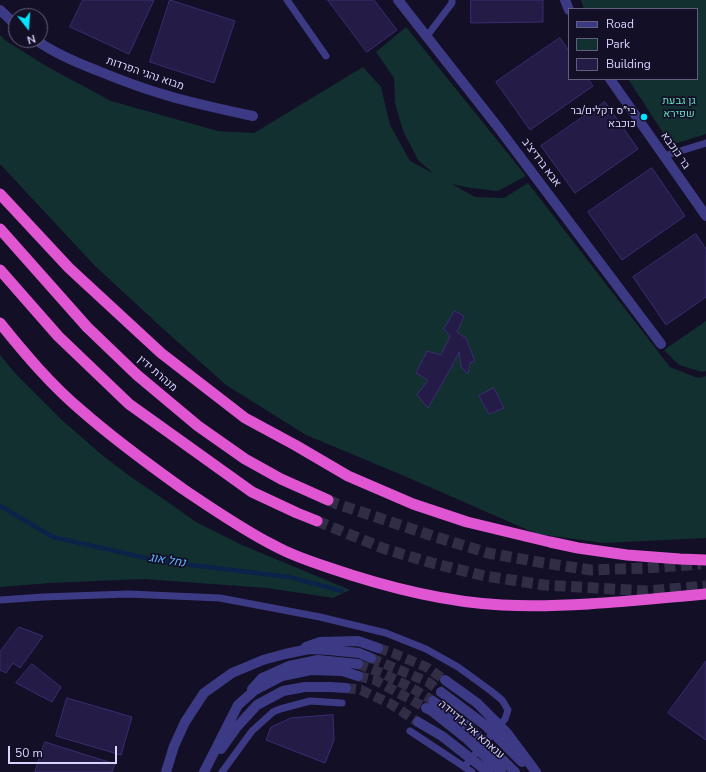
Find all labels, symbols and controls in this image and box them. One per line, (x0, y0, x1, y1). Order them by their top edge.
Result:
north arrow (8, 8, 48, 48)
legend (568, 8, 698, 80)
text: Road (606, 16, 634, 32)
text: N (25, 31, 37, 47)
text: Park (606, 36, 630, 52)
street label: מבוא נהגי הפרדות (104, 55, 186, 93)
text: Building (606, 56, 651, 72)
park label: גן גבעת שפירא (662, 94, 696, 120)
place label: בי״ס דקלים/בר כוכבא (571, 104, 636, 130)
marker: בי״ס דקלים/בר כוכבא (639, 112, 649, 122)
street label: בר כוכבא (658, 130, 692, 172)
street label: אבא ברדיצ'ב (519, 136, 563, 190)
street label: מנהרת ידין (135, 353, 179, 395)
water label: נחל אוג (148, 551, 186, 571)
street label: ענאתא אל-ג'דיידה (435, 698, 507, 762)
scale bar (10, 738, 119, 764)
text: 50 m (15, 745, 43, 761)

